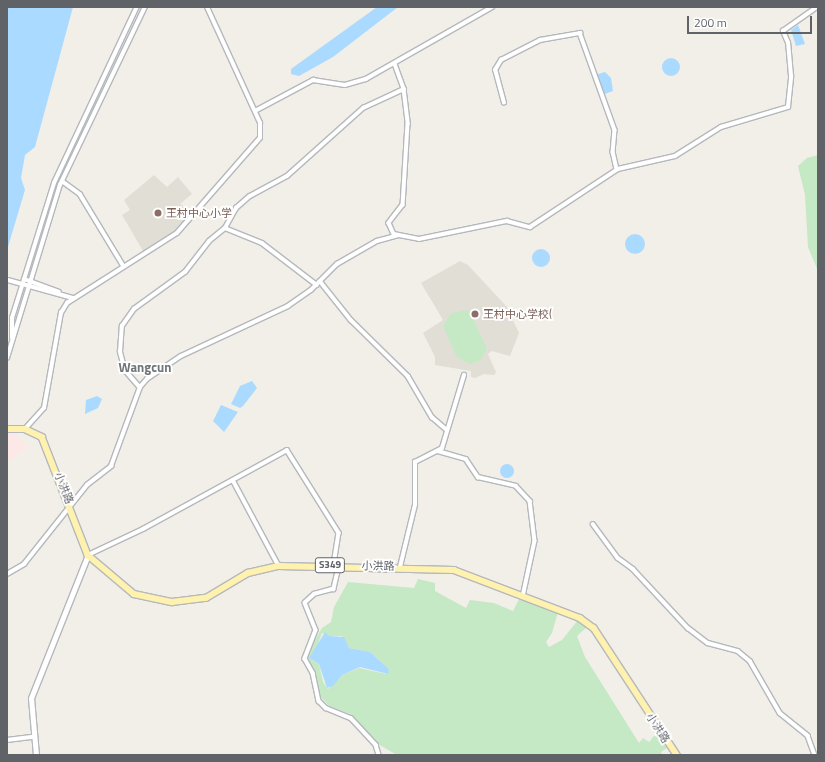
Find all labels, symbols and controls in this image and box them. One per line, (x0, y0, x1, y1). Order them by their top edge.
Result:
scale bar (689, 8, 814, 34)
text: 200 m (694, 13, 727, 32)
place label: 王村中心小学 (166, 206, 232, 220)
marker: 王村中心小学 (153, 208, 163, 218)
place label: 王村中心学校( (483, 307, 552, 321)
marker: 王村中心学校( (470, 309, 480, 319)
district label: Wangcun (119, 359, 171, 375)
street label: 小洪路 (52, 470, 76, 506)
road number: S349 (314, 557, 346, 573)
street label: 小洪路 (361, 559, 395, 573)
street label: 小洪路 (643, 711, 673, 745)

